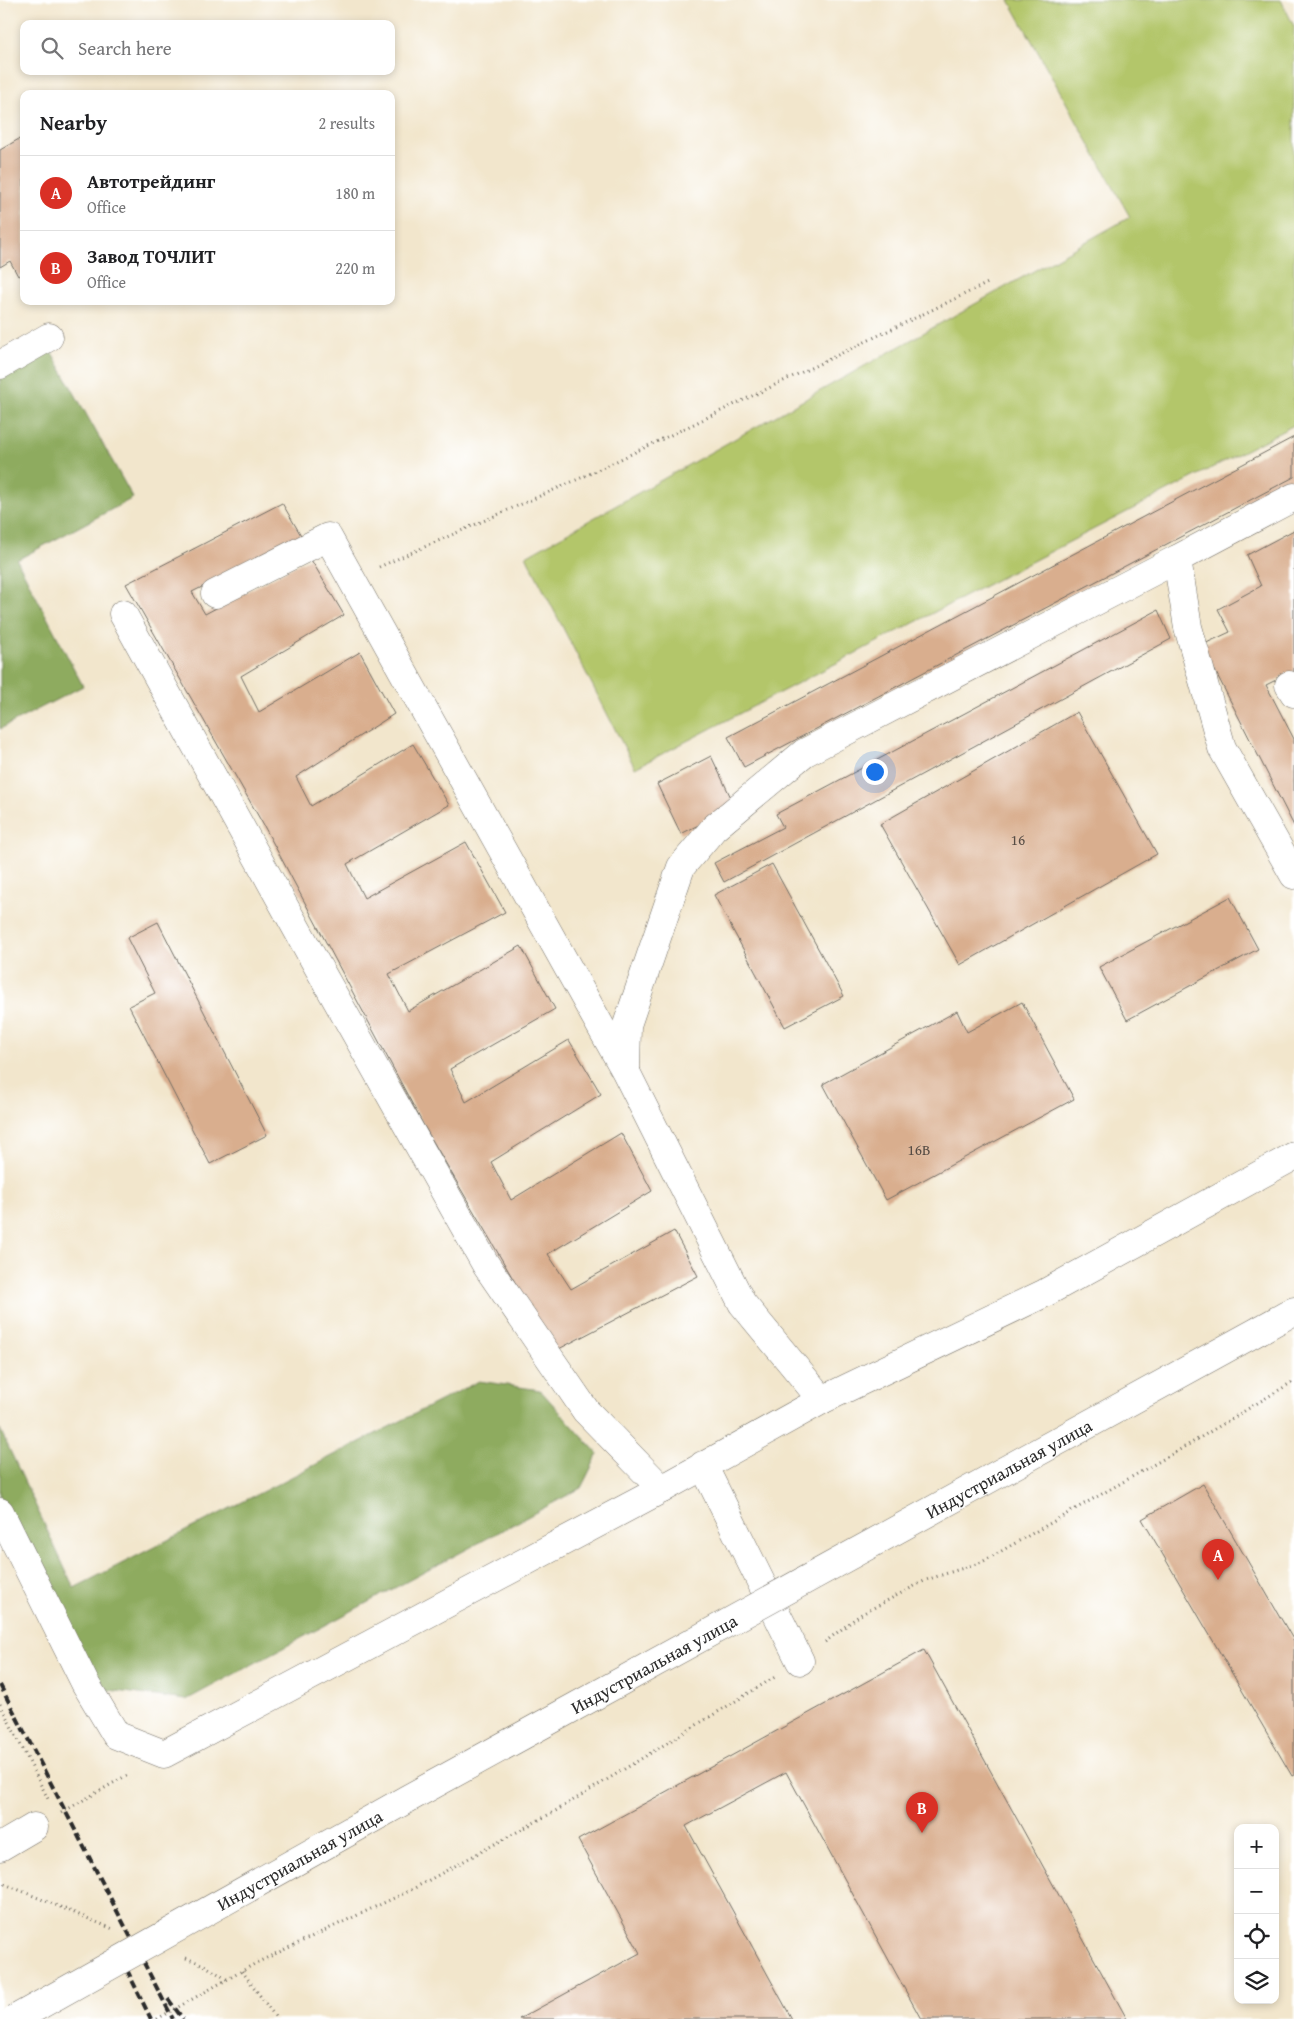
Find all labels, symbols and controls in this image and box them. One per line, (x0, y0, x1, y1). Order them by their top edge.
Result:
search box (20, 20, 395, 75)
icon: search (38, 34, 66, 62)
text: Search here (78, 34, 172, 62)
text: Nearby (40, 107, 107, 138)
text: 2 results (318, 111, 375, 135)
text: Автотрейдинг (87, 167, 215, 195)
text: A (51, 181, 61, 205)
text: 180 m (335, 181, 375, 205)
text: Office (87, 195, 126, 219)
text: Завод ТОЧЛИТ (87, 242, 216, 270)
text: B (51, 256, 61, 280)
text: 220 m (335, 256, 375, 280)
text: Office (87, 270, 126, 294)
your location (862, 759, 888, 785)
house number: 16 (1011, 829, 1025, 850)
house number: 16В (908, 1139, 930, 1160)
street label: Индустриальная улица (920, 1411, 1097, 1525)
pin: A (1202, 1539, 1234, 1580)
street label: Индустриальная улица (566, 1606, 742, 1720)
pin: B (906, 1792, 938, 1833)
street label: Индустриальная улица (211, 1802, 388, 1917)
map controls (1234, 1824, 1279, 2004)
button: + (1234, 1824, 1279, 1869)
button: − (1234, 1869, 1279, 1914)
button: locate (1234, 1914, 1279, 1959)
button: layers (1234, 1959, 1279, 2004)

